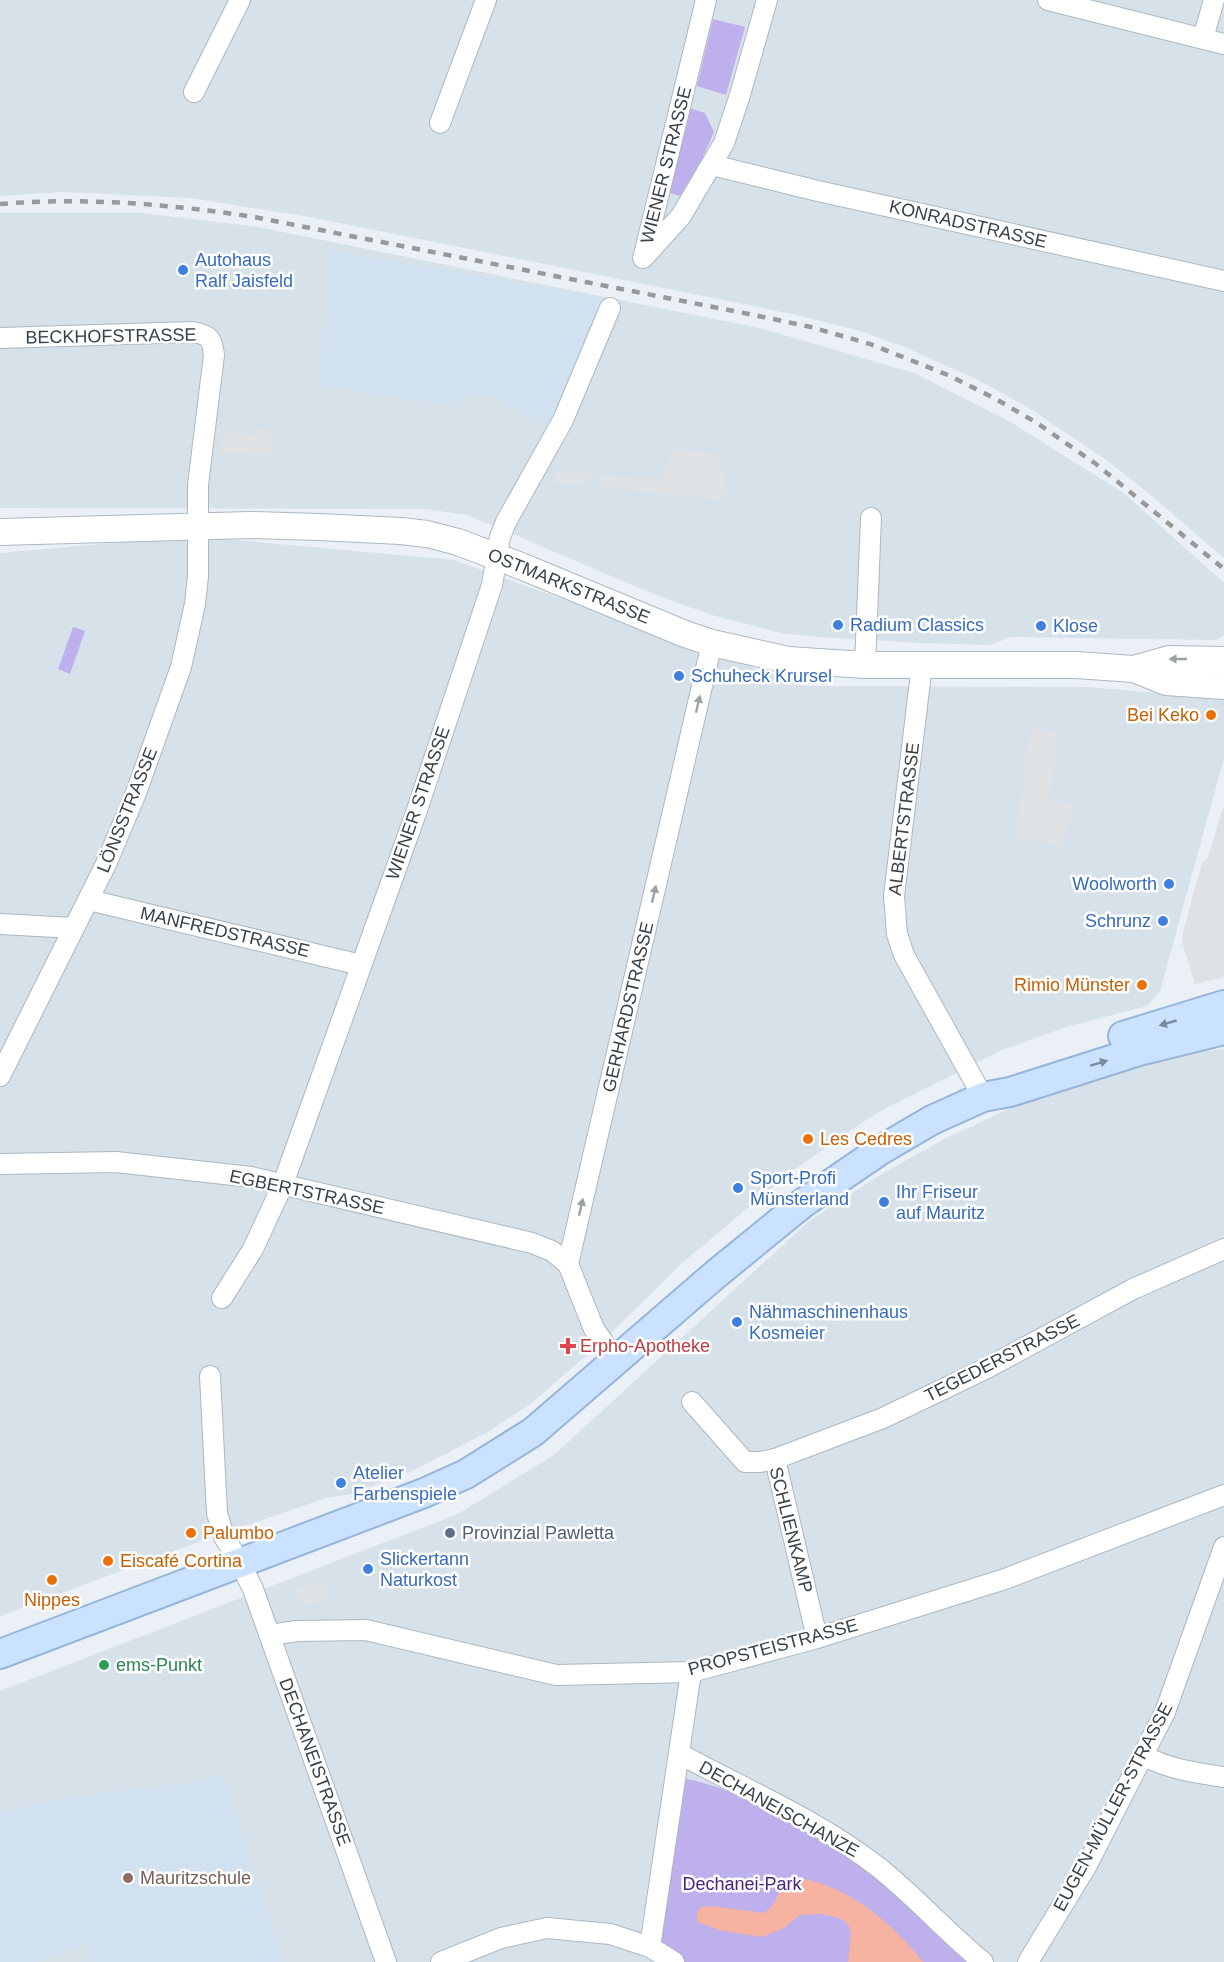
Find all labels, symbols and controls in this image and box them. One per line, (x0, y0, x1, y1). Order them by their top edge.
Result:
street label: WIENER STRASSE (637, 84, 695, 246)
street label: KONRADSTRASSE (887, 196, 1049, 252)
place label: Autohaus Ralf Jaisfeld (195, 250, 293, 291)
marker: Autohaus Ralf Jaisfeld (176, 263, 190, 277)
street label: BECKHOFSTRASSE (25, 325, 197, 347)
street label: OSTMARKSTRASSE (485, 544, 653, 628)
place label: Radium Classics (850, 615, 984, 635)
place label: Klose (1053, 616, 1098, 636)
marker: Radium Classics (831, 618, 845, 632)
marker: Klose (1034, 619, 1048, 633)
one-way arrow (1169, 654, 1188, 664)
place label: Schuheck Krursel (691, 666, 832, 686)
marker: Schuheck Krursel (672, 669, 686, 683)
one-way arrow (693, 695, 703, 713)
place label: Bei Keko (1127, 705, 1199, 725)
marker: Bei Keko (1204, 708, 1218, 722)
street label: WIENER STRASSE (382, 724, 454, 882)
street label: ALBERTSTRASSE (885, 741, 923, 897)
street label: LÖNSSTRASSE (93, 745, 161, 875)
place label: Woolworth (1072, 874, 1157, 894)
marker: Woolworth (1162, 877, 1176, 891)
one-way arrow (650, 884, 659, 903)
street label: MANFREDSTRASSE (138, 903, 312, 961)
place label: Schrunz (1085, 911, 1151, 931)
marker: Schrunz (1156, 914, 1170, 928)
street label: GERHARDSTRASSE (599, 920, 657, 1094)
place label: Rimio Münster (1014, 975, 1130, 995)
marker: Rimio Münster (1135, 978, 1149, 992)
one-way arrow (1159, 1019, 1177, 1028)
one-way arrow (1090, 1058, 1108, 1068)
place label: Les Cedres (820, 1129, 912, 1149)
marker: Les Cedres (801, 1132, 815, 1146)
street label: EGBERTSTRASSE (228, 1166, 386, 1218)
place label: Sport-Profi Münsterland (750, 1168, 849, 1209)
marker: Sport-Profi Münsterland (731, 1181, 745, 1195)
place label: Ihr Friseur auf Mauritz (896, 1182, 985, 1223)
marker: Ihr Friseur auf Mauritz (877, 1195, 891, 1209)
one-way arrow (577, 1198, 587, 1216)
place label: Nähmaschinenhaus Kosmeier (749, 1302, 908, 1343)
street label: TEGEDERSTRASSE (921, 1310, 1083, 1406)
marker: Nähmaschinenhaus Kosmeier (730, 1315, 744, 1329)
place label: Erpho-Apotheke (580, 1336, 710, 1356)
marker: Erpho-Apotheke (561, 1339, 575, 1353)
place label: Atelier Farbenspiele (353, 1463, 457, 1504)
street label: SCHLIENKAMP (766, 1465, 816, 1595)
marker: Atelier Farbenspiele (334, 1476, 348, 1490)
place label: Palumbo (203, 1523, 274, 1543)
place label: Provinzial Pawletta (462, 1523, 615, 1543)
marker: Palumbo (184, 1526, 198, 1540)
marker: Provinzial Pawletta (443, 1526, 457, 1540)
place label: Slickertann Naturkost (380, 1549, 469, 1590)
place label: Eiscafé Cortina (120, 1551, 243, 1571)
marker: Eiscafé Cortina (101, 1554, 115, 1568)
marker: Slickertann Naturkost (361, 1562, 375, 1576)
marker: Nippes (45, 1573, 59, 1587)
place label: Nippes (24, 1590, 80, 1610)
street label: PROPSTEISTRASSE (686, 1615, 860, 1679)
place label: ems-Punkt (116, 1655, 202, 1675)
marker: ems-Punkt (97, 1658, 111, 1672)
street label: DECHANEISTRASSE (275, 1675, 355, 1849)
street label: EUGEN-MÜLLER-STRASSE (1049, 1699, 1177, 1915)
street label: DECHANEISCHANZE (696, 1757, 862, 1861)
place label: Mauritzschule (140, 1868, 251, 1888)
marker: Mauritzschule (121, 1871, 135, 1885)
park label: Dechanei-Park (682, 1874, 803, 1894)

